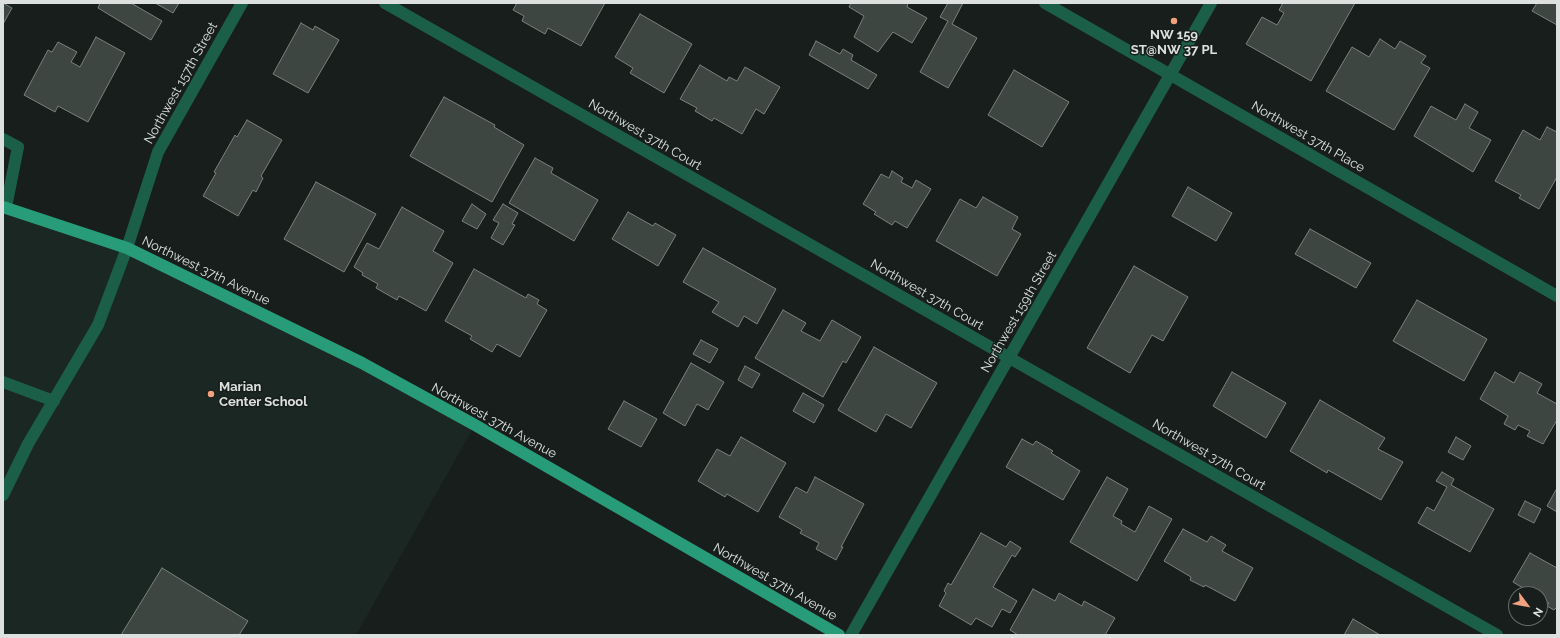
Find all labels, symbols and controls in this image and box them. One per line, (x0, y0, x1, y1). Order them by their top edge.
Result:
marker: NW 159 ST@NW 37 PL (1169, 16, 1179, 26)
street label: Northwest 157th Street (141, 19, 221, 147)
place label: NW 159 ST@NW 37 PL (1131, 27, 1217, 58)
street label: Northwest 37th Court (586, 96, 704, 174)
street label: Northwest 37th Place (1249, 98, 1367, 176)
street label: Northwest 37th Avenue (139, 233, 273, 309)
street label: Northwest 159th Street (978, 249, 1060, 375)
street label: Northwest 37th Court (868, 256, 986, 334)
place label: Marian Center School (219, 379, 307, 410)
street label: Northwest 37th Avenue (429, 380, 559, 462)
marker: Marian Center School (206, 389, 216, 399)
street label: Northwest 37th Court (1150, 416, 1268, 494)
street label: Northwest 37th Avenue (710, 540, 840, 624)
north arrow (1508, 586, 1548, 626)
text: N (1530, 605, 1545, 619)

